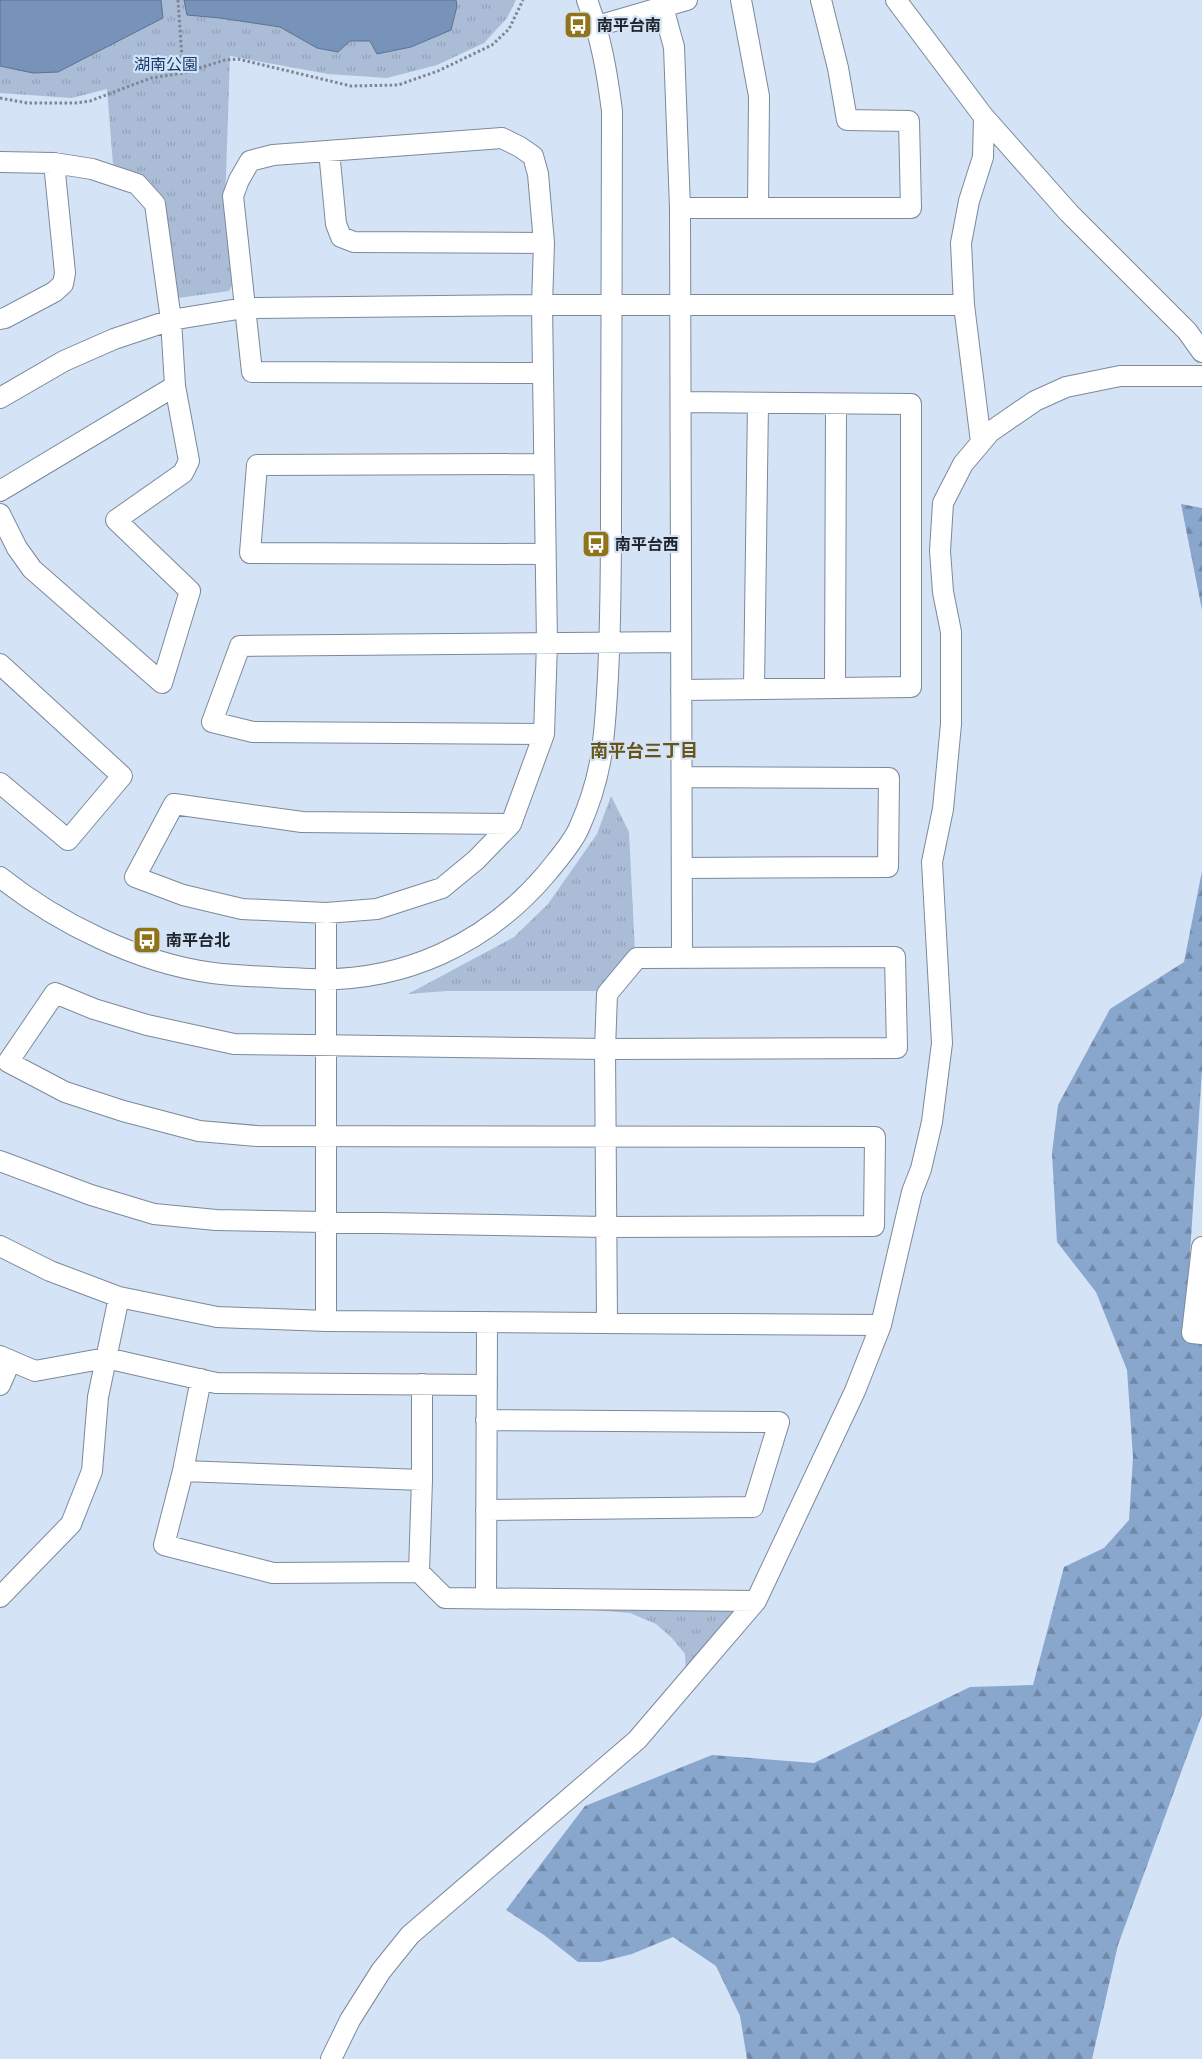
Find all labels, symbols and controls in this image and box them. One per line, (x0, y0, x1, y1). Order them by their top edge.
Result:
bus stop icon: 南平台南 (563, 10, 593, 40)
place label: 南平台南 (597, 16, 661, 35)
park label: 湖南公園 (134, 55, 198, 74)
bus stop icon: 南平台西 (581, 529, 611, 559)
place label: 南平台西 (615, 535, 679, 554)
district label: 南平台三丁目 (590, 740, 698, 761)
bus stop icon: 南平台北 (132, 925, 162, 955)
place label: 南平台北 (166, 931, 230, 950)

